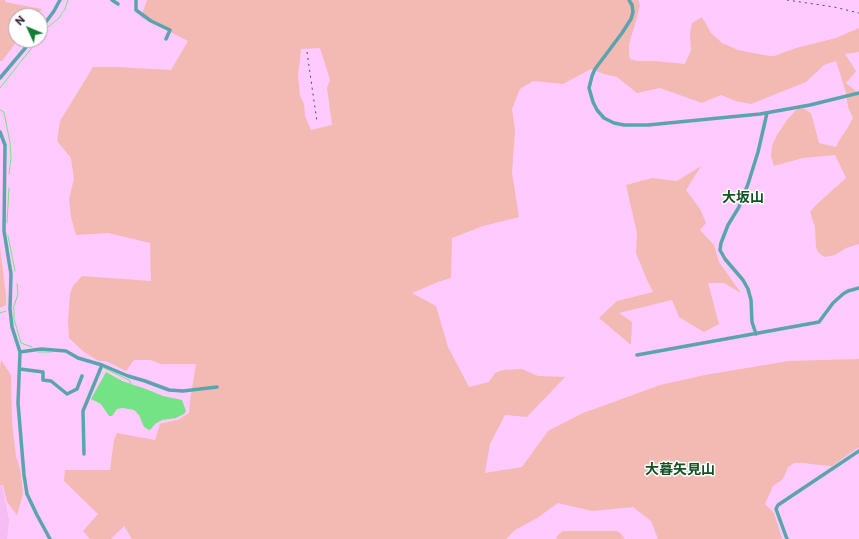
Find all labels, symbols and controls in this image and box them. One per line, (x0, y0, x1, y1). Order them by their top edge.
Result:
north arrow (8, 8, 48, 48)
text: N (12, 13, 27, 28)
district label: 大坂山 (722, 189, 764, 205)
district label: 大暮矢見山 (645, 461, 715, 477)

